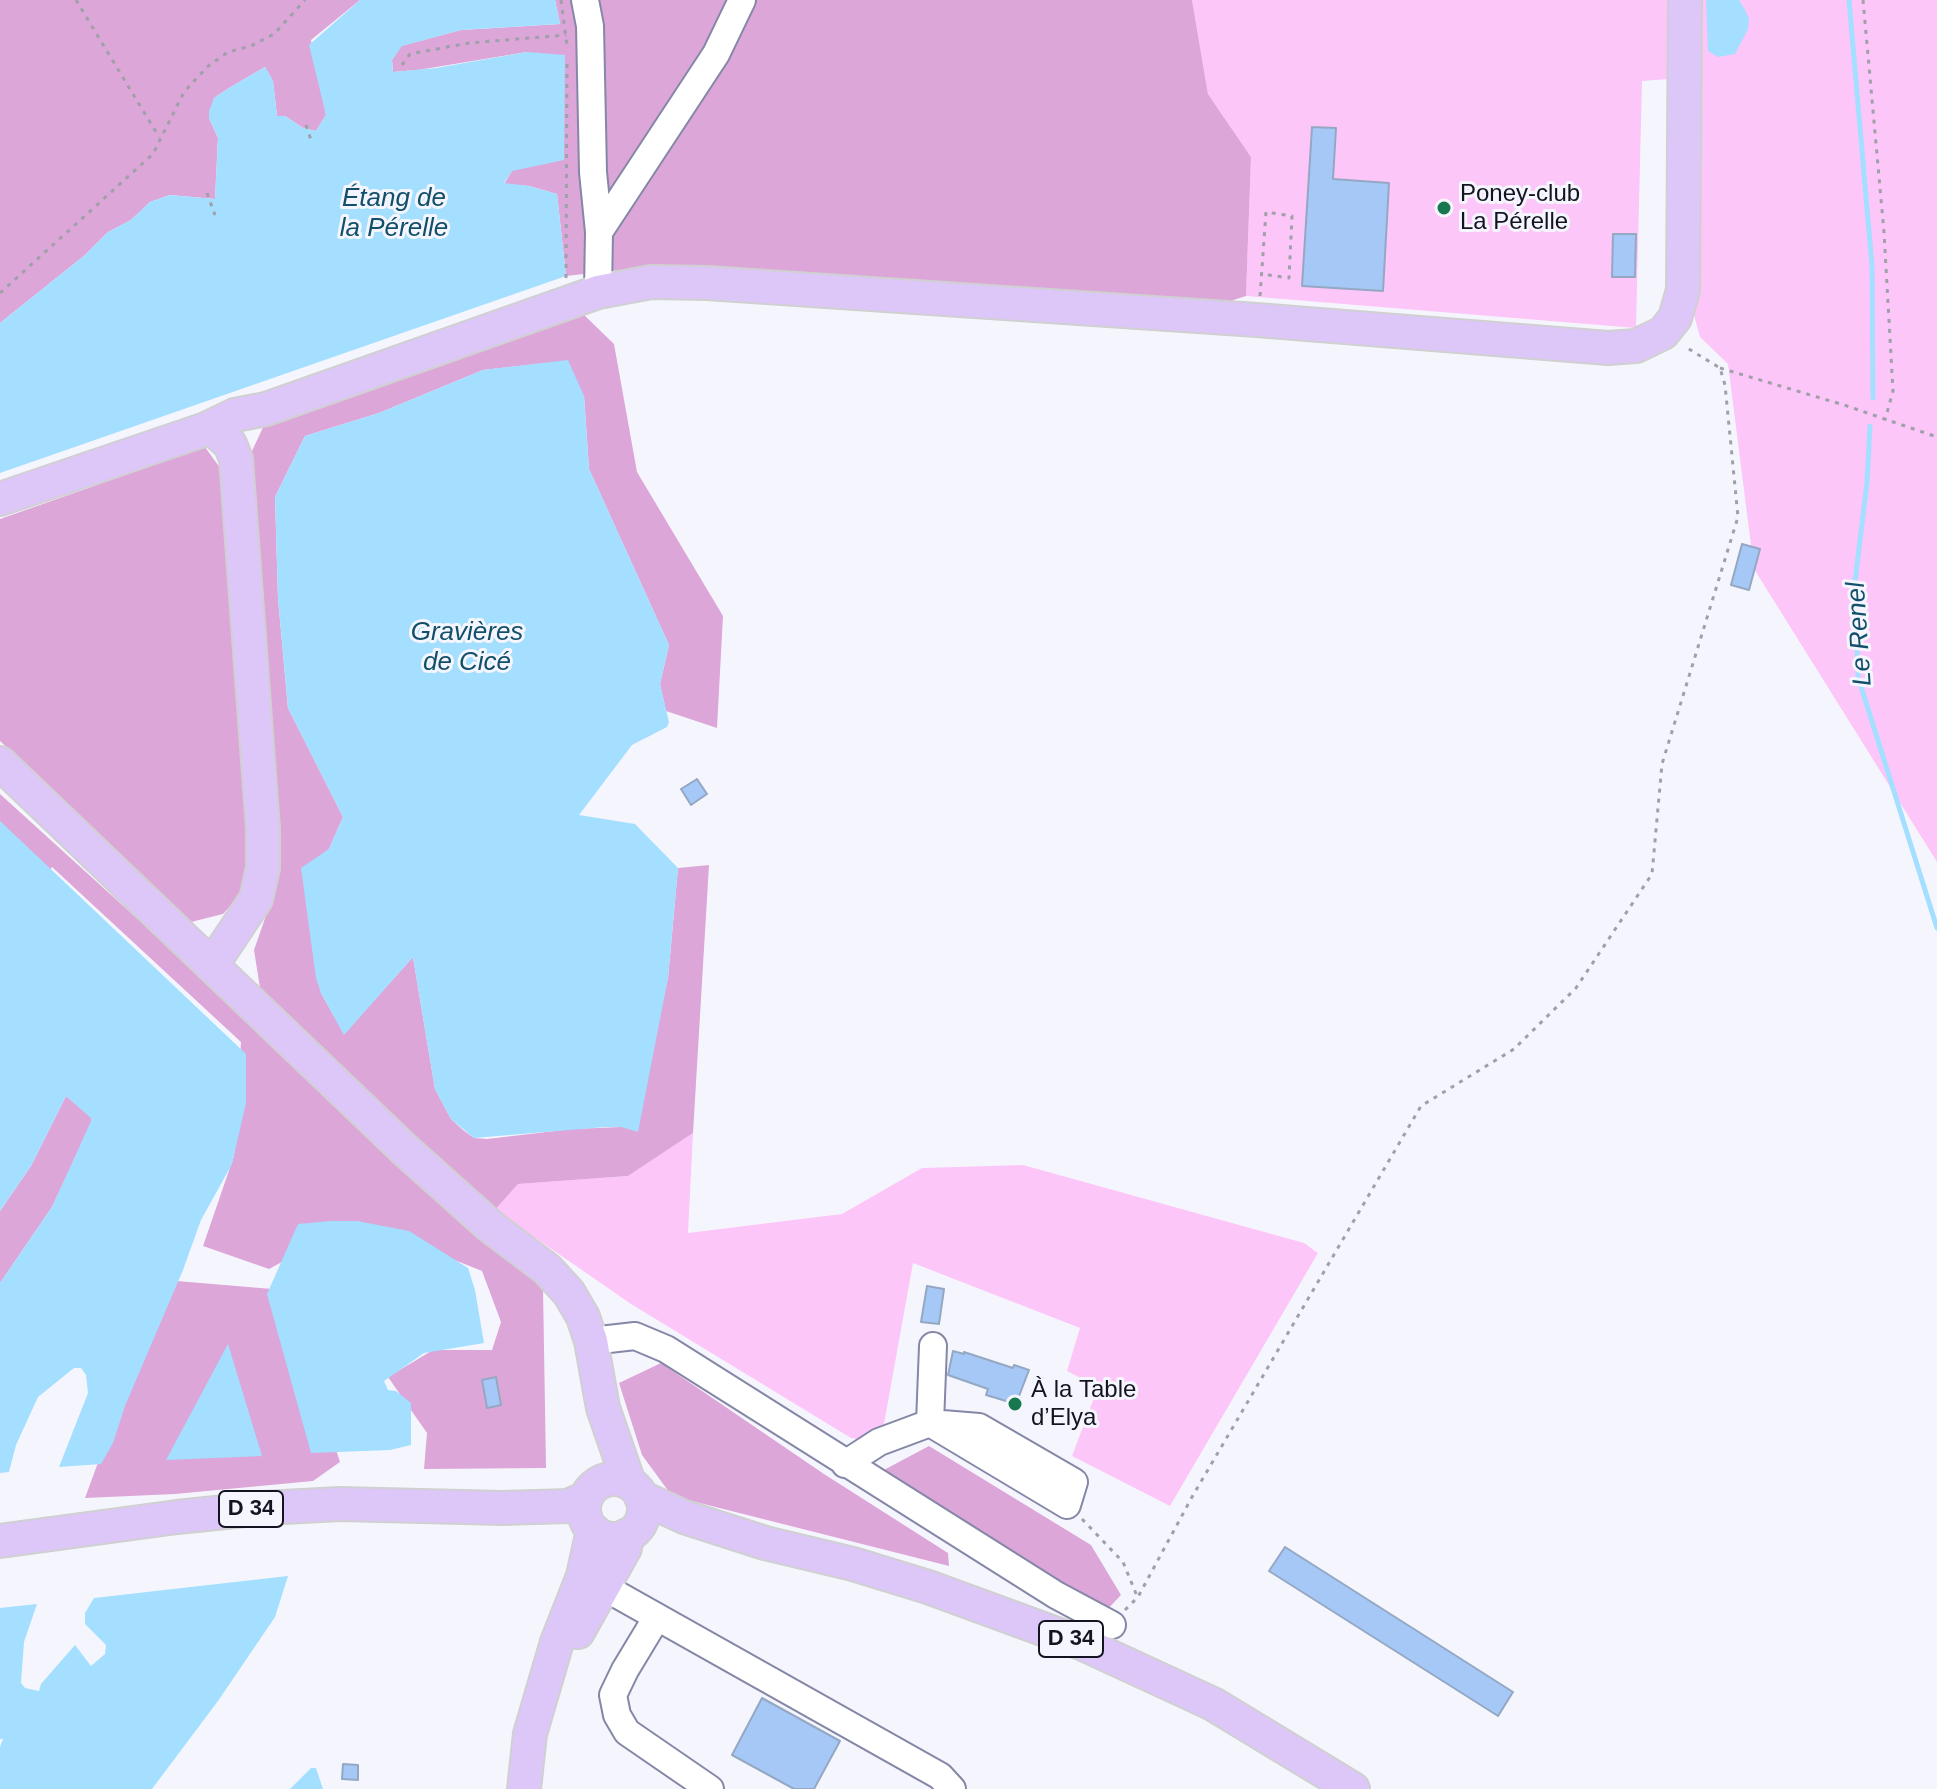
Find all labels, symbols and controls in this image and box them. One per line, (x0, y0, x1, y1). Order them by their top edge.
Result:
place label: Poney-club La Pérelle (1460, 180, 1580, 236)
water label: Étang de la Pérelle (340, 183, 448, 244)
marker: Poney-club La Pérelle (1435, 199, 1453, 217)
water label: Le Renel (1841, 581, 1879, 687)
water label: Gravières de Cicé (411, 617, 523, 678)
place label: À la Table d’Elya (1031, 1376, 1136, 1432)
marker: À la Table d’Elya (1006, 1395, 1024, 1413)
road number: D 34 (219, 1491, 283, 1527)
road number: D 34 (1039, 1621, 1103, 1657)

